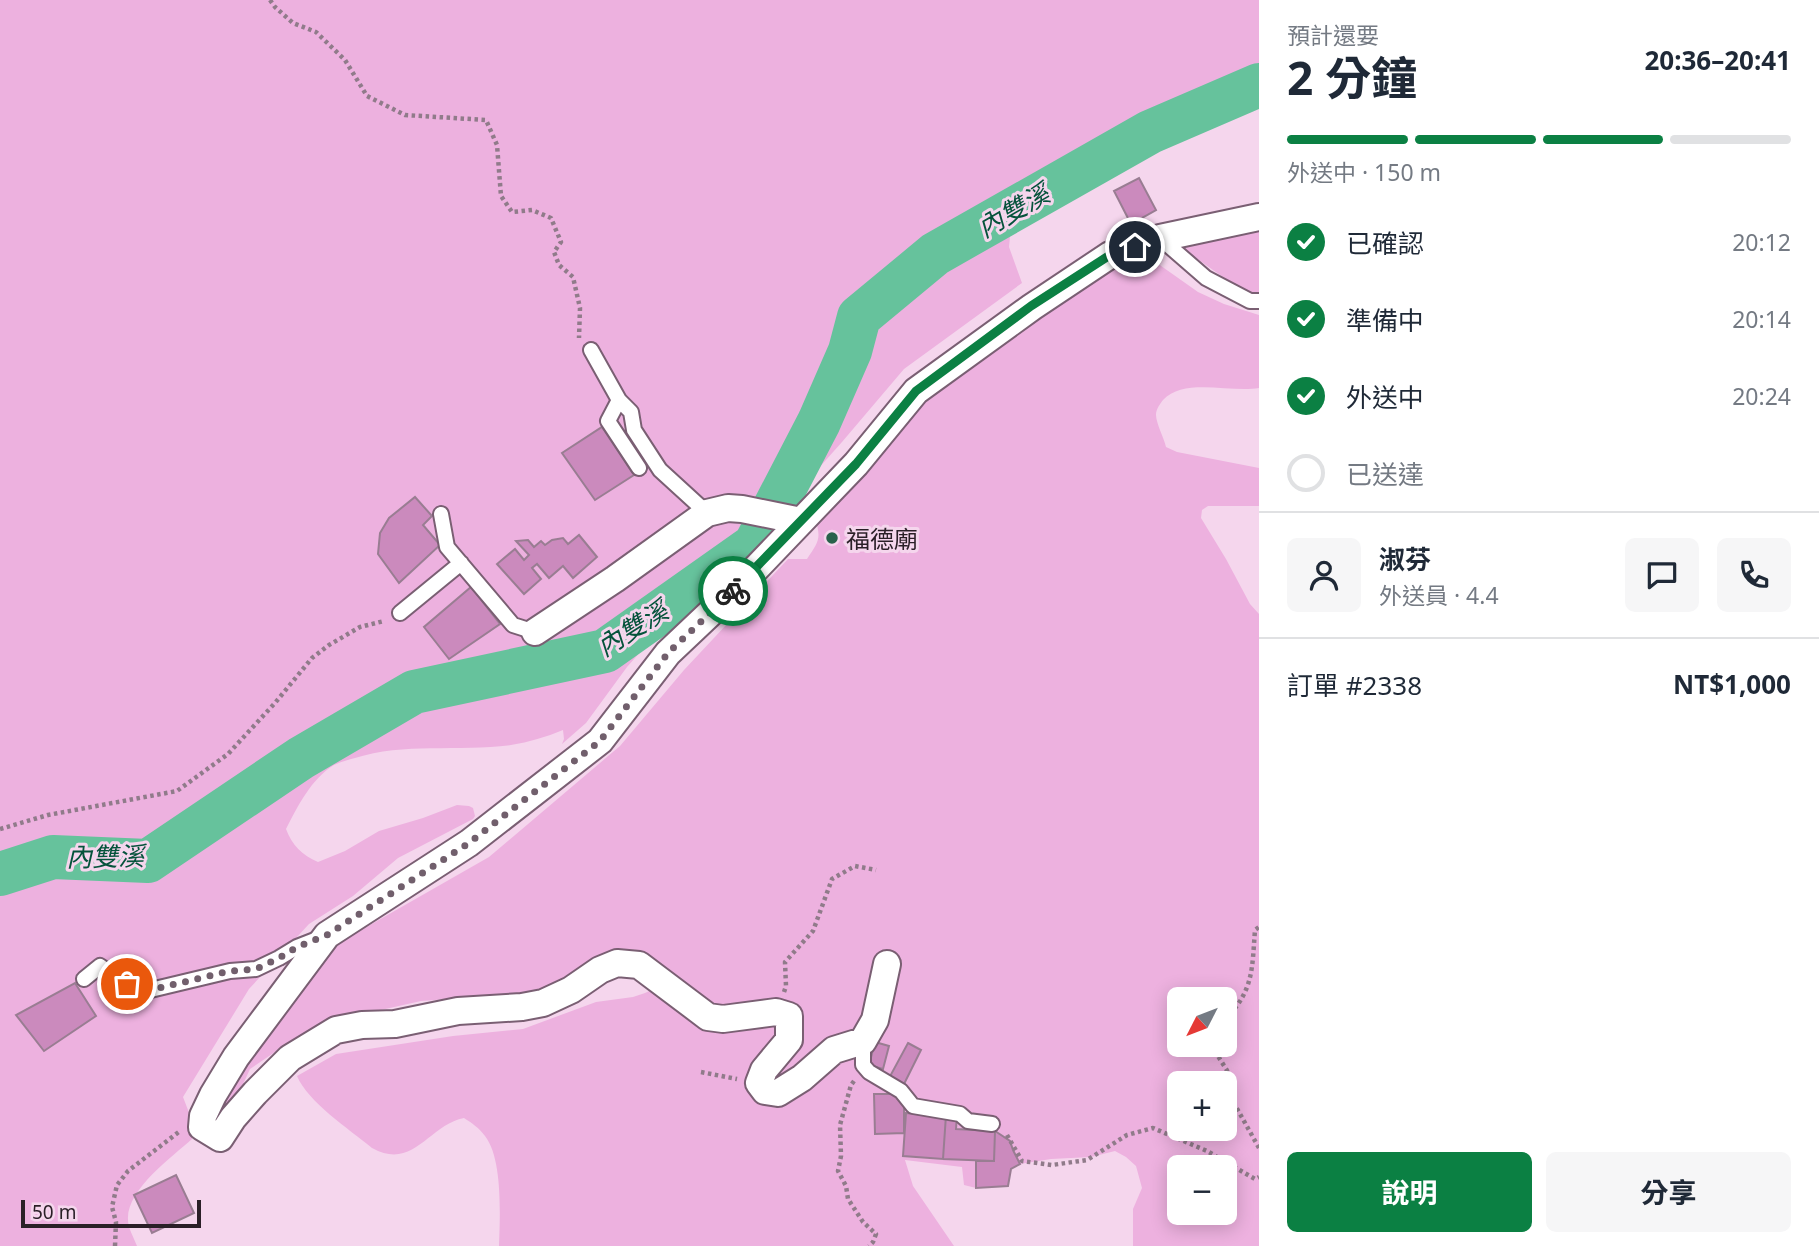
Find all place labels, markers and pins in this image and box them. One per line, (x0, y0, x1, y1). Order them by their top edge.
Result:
pin (1105, 217, 1165, 277)
place label: 福德廟 (846, 522, 918, 555)
marker: 福德廟 (824, 530, 840, 546)
pin (97, 954, 157, 1014)

